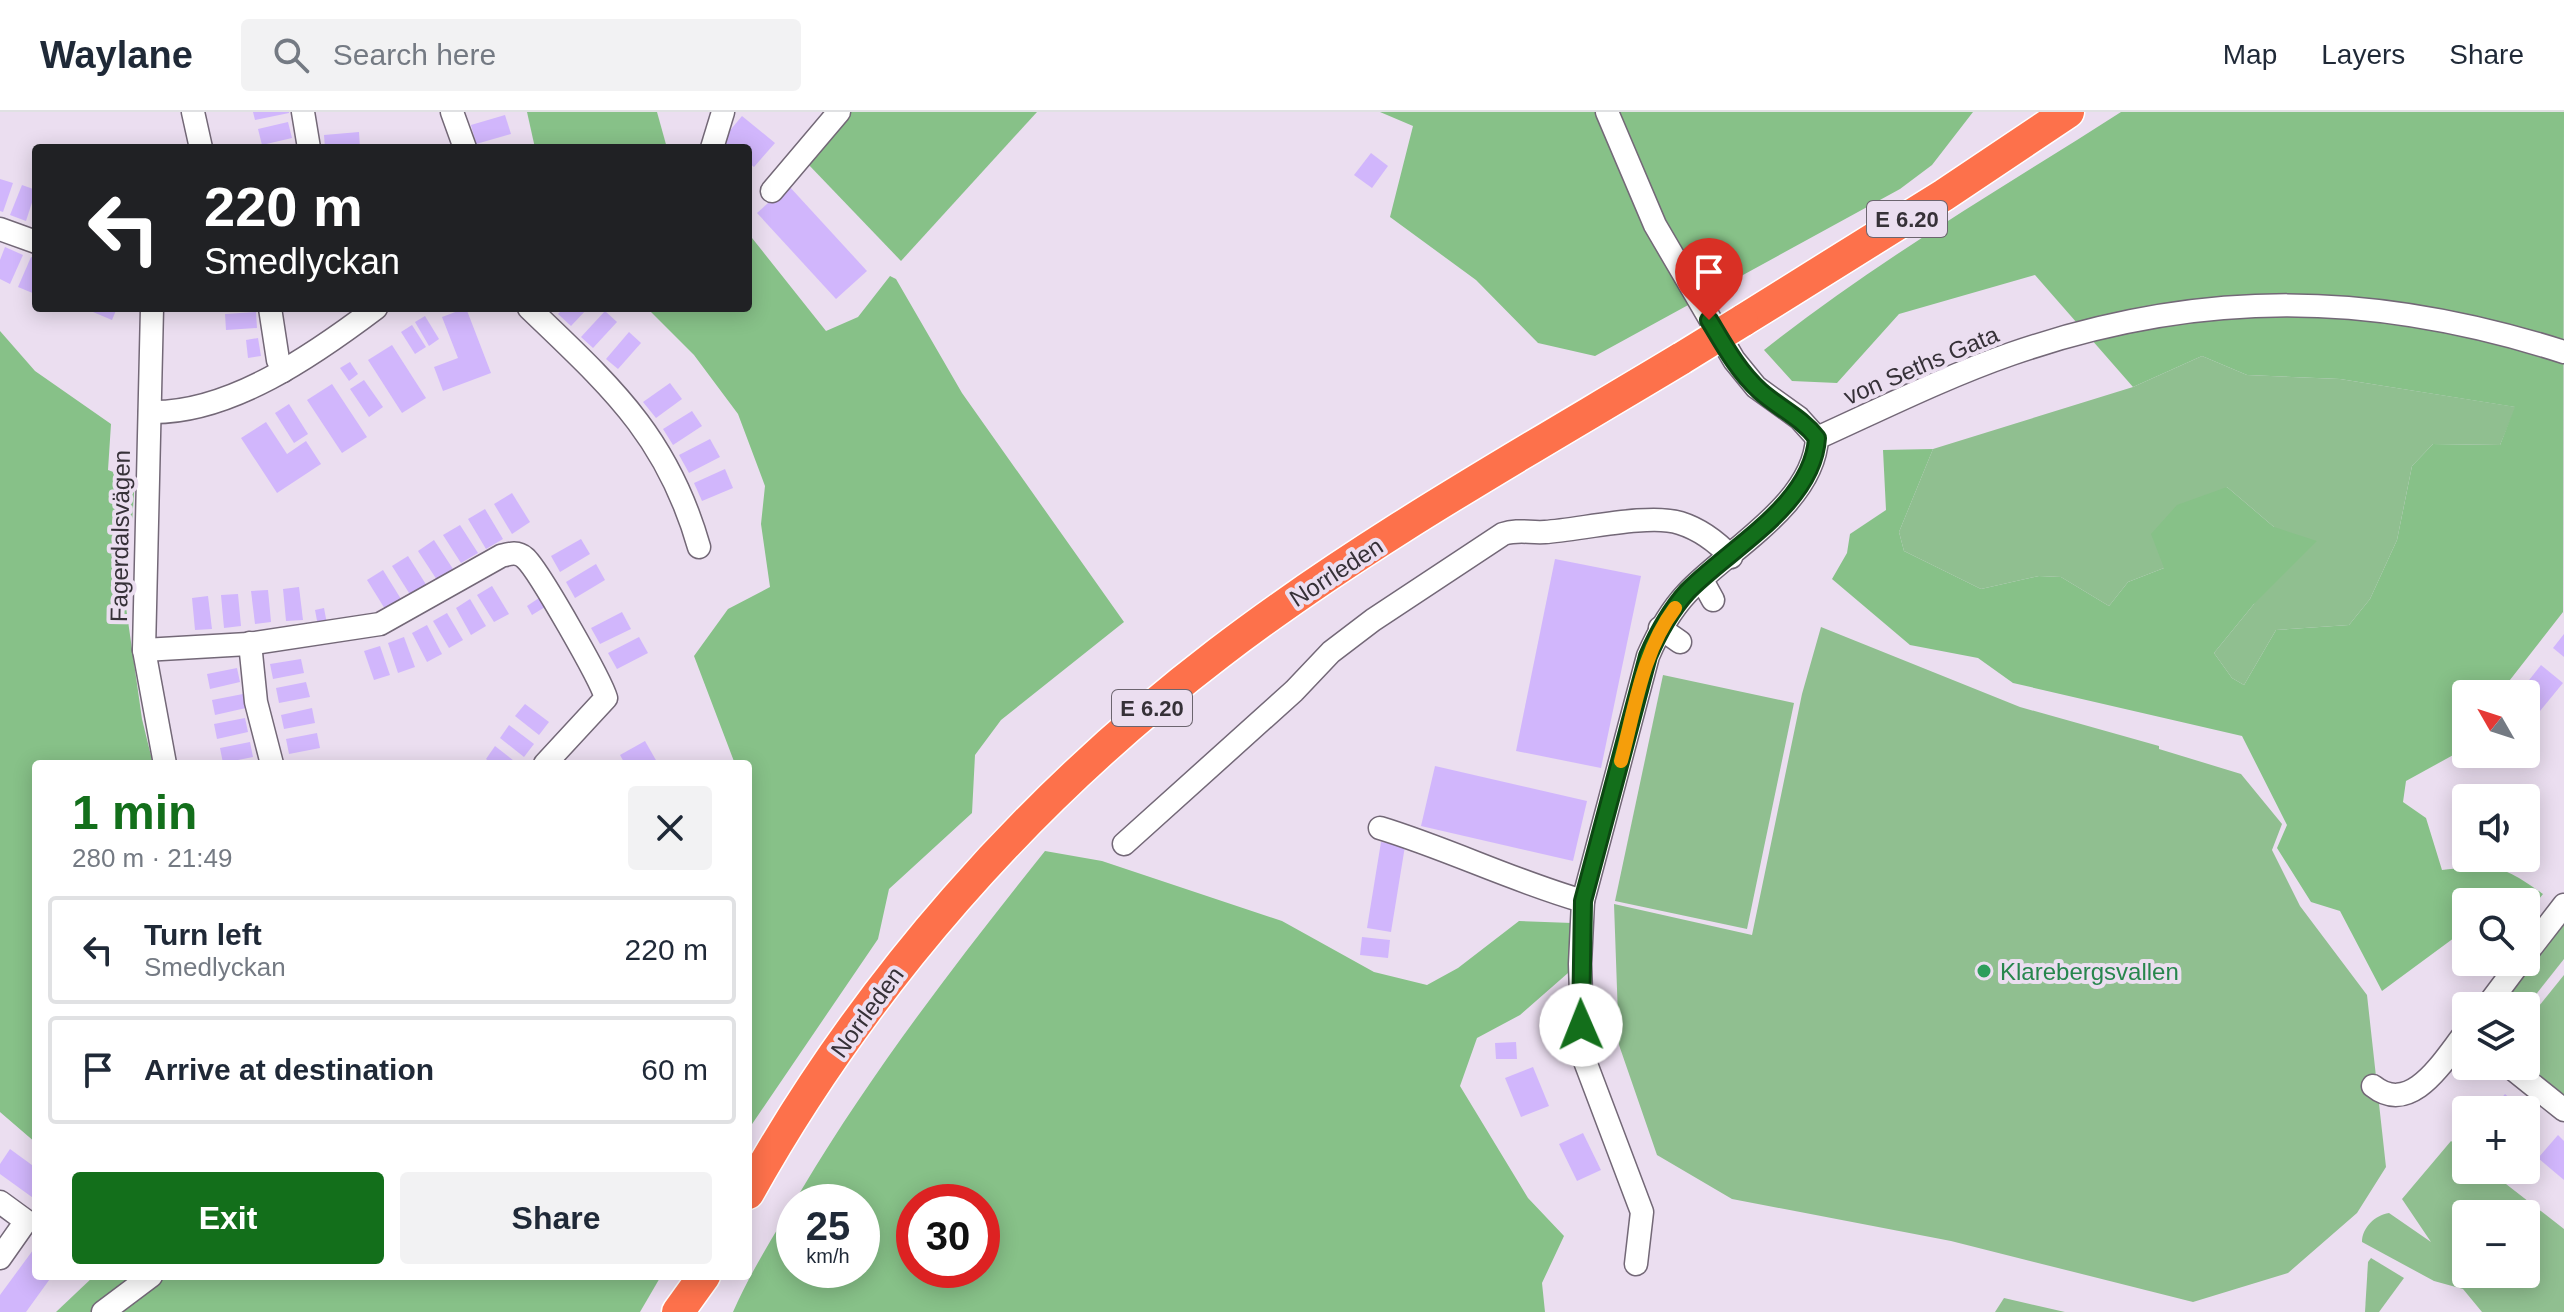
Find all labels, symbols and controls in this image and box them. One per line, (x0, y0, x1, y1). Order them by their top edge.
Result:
search box (241, 19, 801, 91)
icon: search (269, 33, 313, 77)
text: Waylane (40, 34, 193, 76)
text: Search here (333, 38, 496, 71)
text: Map (2223, 39, 2277, 70)
text: Layers (2321, 39, 2405, 70)
text: Share (2449, 39, 2524, 70)
text: 220 m (204, 175, 363, 238)
icon: left (72, 176, 176, 280)
road number: E 6.20 (1867, 201, 1947, 237)
pin (1675, 238, 1743, 320)
text: Smedlyckan (204, 241, 400, 282)
icon: arrive (1687, 250, 1731, 294)
street label: von Seths Gata (1840, 320, 2003, 410)
street label: Fagerdalsvägen (105, 450, 135, 622)
street label: Norrleden (1284, 532, 1388, 612)
north arrow (2452, 680, 2540, 768)
map controls (2452, 680, 2540, 1288)
road number: E 6.20 (1112, 690, 1192, 726)
button: sound (2452, 784, 2540, 872)
text: 1 min (72, 786, 197, 839)
button: close (628, 786, 712, 870)
text: 280 m · 21:49 (72, 843, 232, 873)
button: search (2452, 888, 2540, 976)
text: Turn left (144, 918, 262, 951)
icon: left (76, 928, 120, 972)
text: 220 m (625, 933, 708, 966)
text: Smedlyckan (144, 952, 286, 982)
place label: Klarebergsvallen (2000, 958, 2179, 985)
street label: Norrleden (825, 961, 909, 1063)
marker: Klarebergsvallen (1975, 962, 1993, 980)
position arrow (1539, 983, 1623, 1067)
button: layers (2452, 992, 2540, 1080)
icon: arrive (76, 1048, 120, 1092)
text: Arrive at destination (144, 1053, 434, 1086)
text: 60 m (641, 1053, 708, 1086)
button: + (2452, 1096, 2540, 1184)
button: Exit (72, 1172, 384, 1264)
button: Share (400, 1172, 712, 1264)
speed limit sign: 30 (896, 1184, 1000, 1288)
button: − (2452, 1200, 2540, 1288)
text: 25 (806, 1204, 850, 1248)
text: km/h (806, 1245, 850, 1267)

